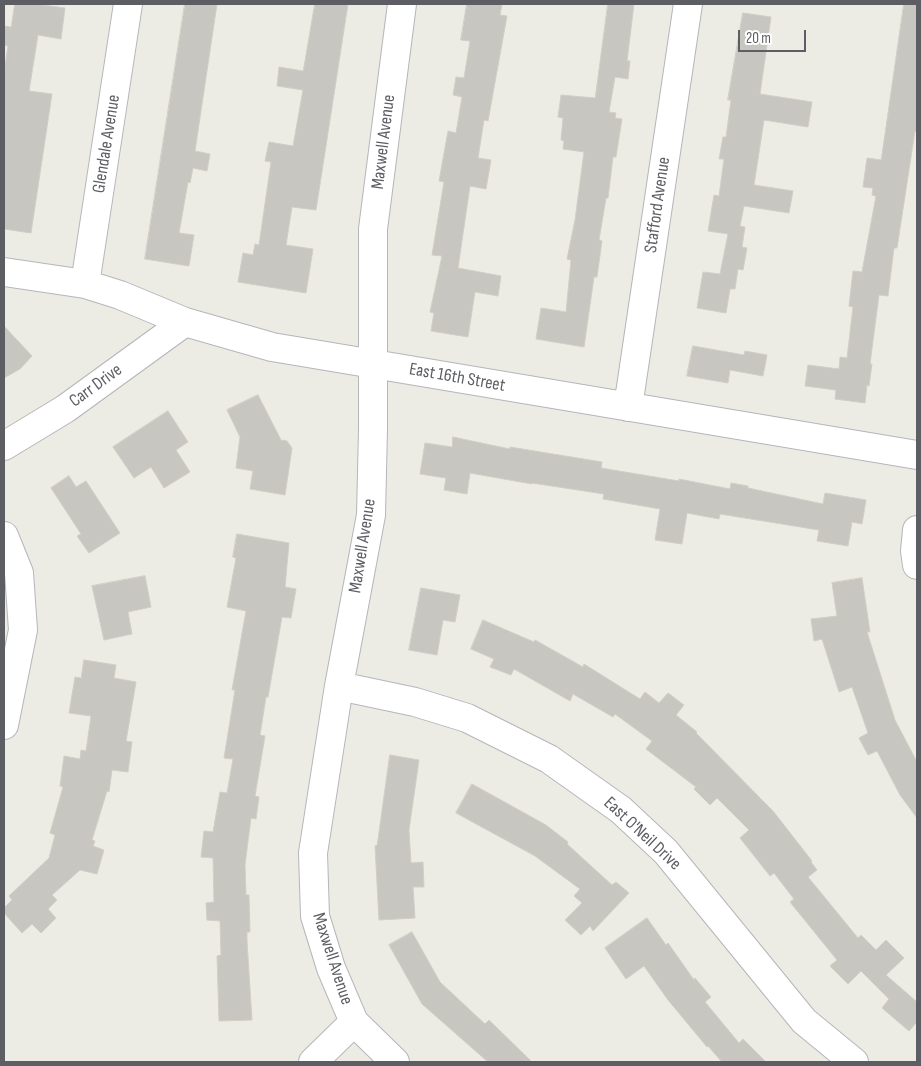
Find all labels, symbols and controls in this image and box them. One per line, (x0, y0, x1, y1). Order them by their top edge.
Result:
scale bar (741, 20, 808, 52)
text: 20 m (746, 29, 771, 48)
street label: Glendale Avenue (89, 93, 125, 195)
street label: Maxwell Avenue (367, 93, 401, 191)
street label: Stafford Avenue (641, 156, 675, 254)
street label: East 16th Street (407, 359, 507, 397)
street label: Carr Drive (65, 360, 127, 412)
street label: Maxwell Avenue (345, 497, 381, 595)
street label: East O'Neil Drive (599, 793, 685, 875)
street label: Maxwell Avenue (307, 910, 357, 1008)

